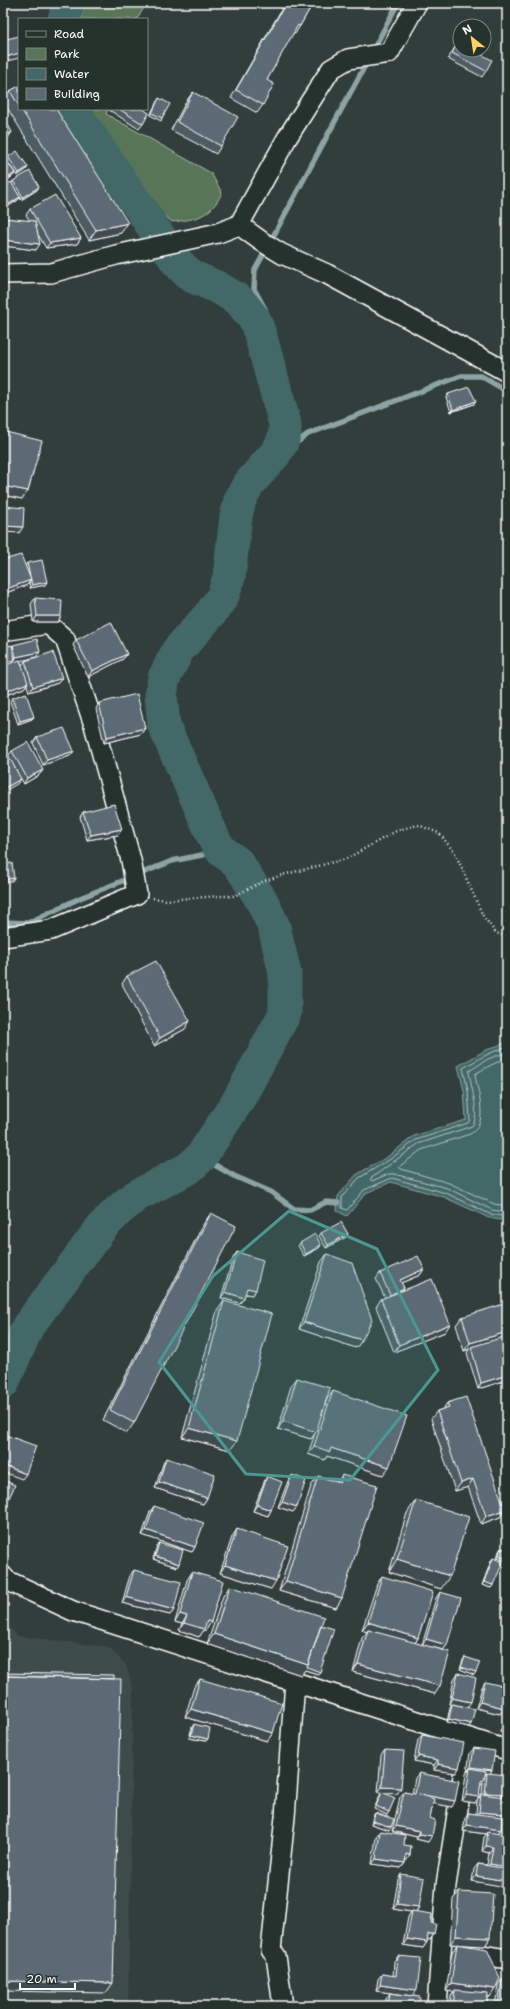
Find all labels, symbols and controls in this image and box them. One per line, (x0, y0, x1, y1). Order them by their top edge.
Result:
legend (18, 18, 148, 110)
north arrow (452, 18, 492, 58)
text: N (460, 21, 475, 38)
text: Road (54, 26, 85, 42)
text: Park (54, 46, 80, 62)
text: Water (54, 66, 90, 82)
text: Building (54, 86, 100, 102)
scale bar (20, 1965, 75, 1991)
text: 20 m (26, 1971, 57, 1987)

